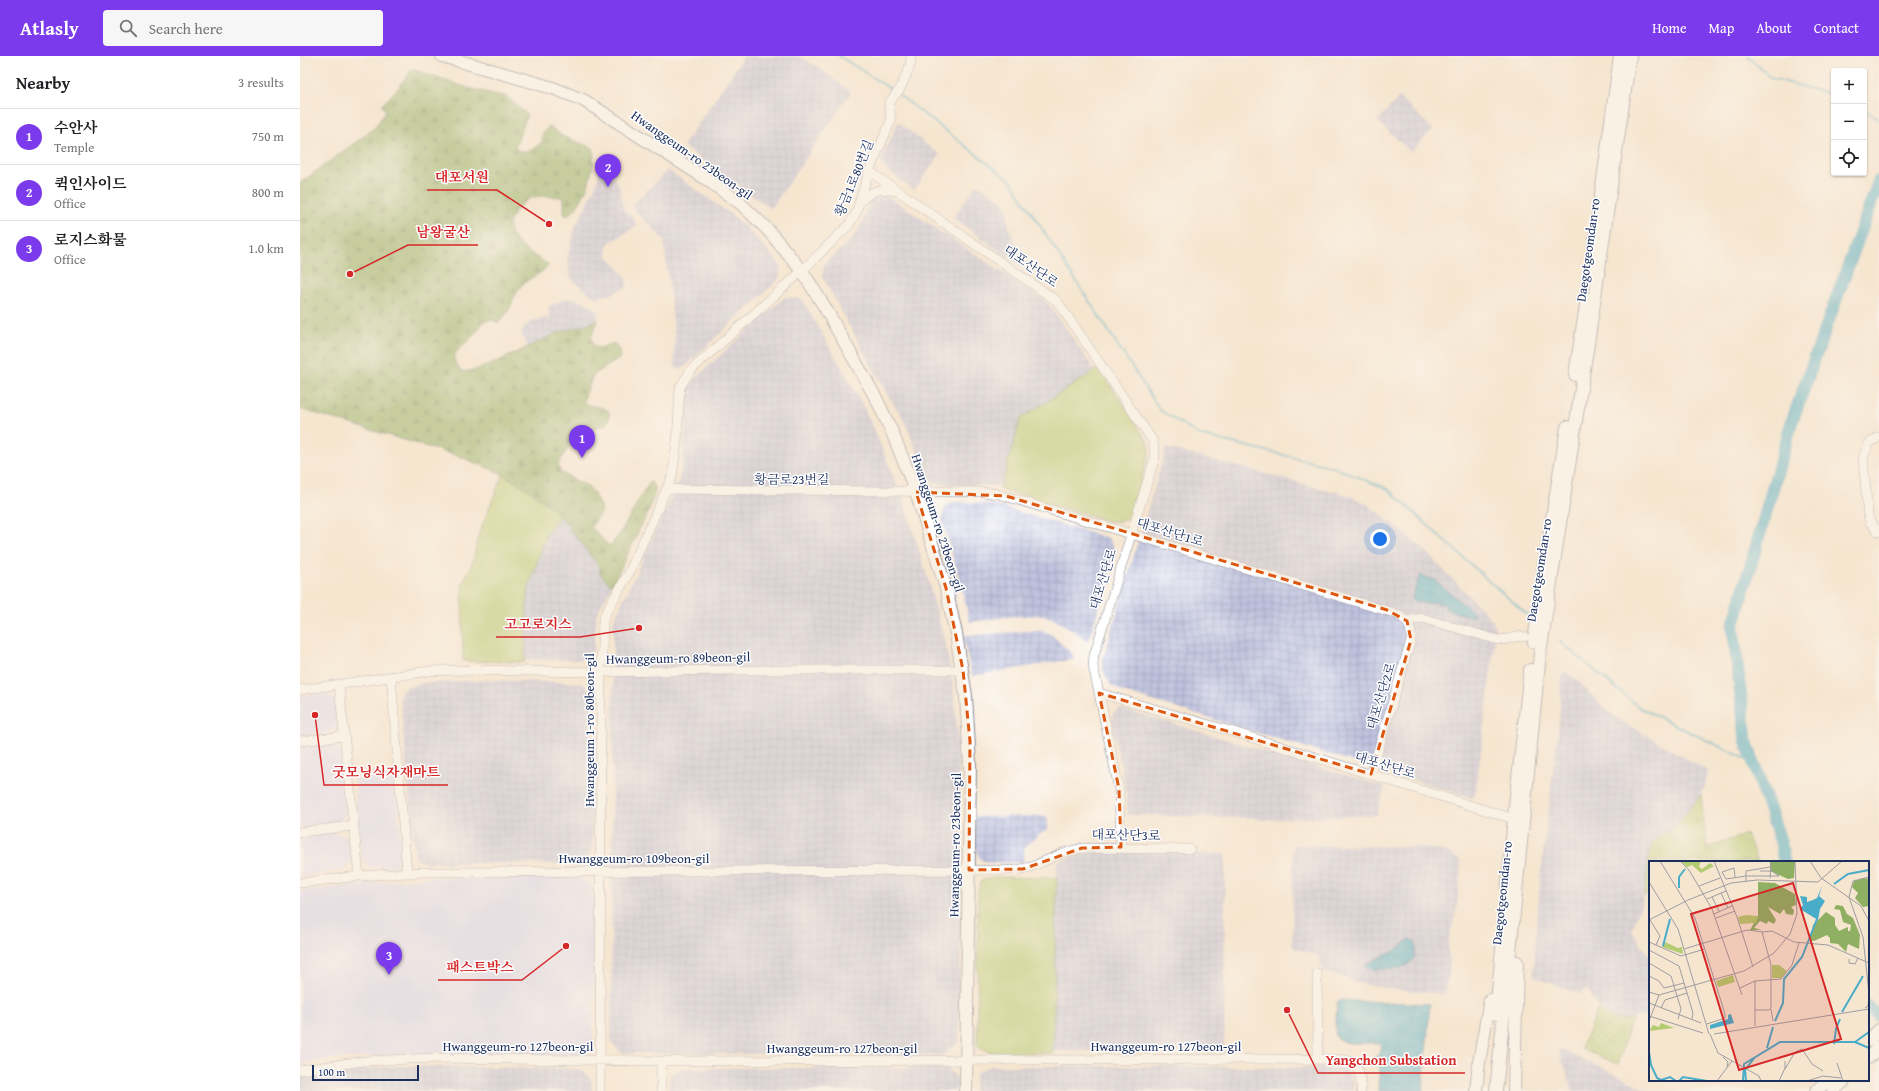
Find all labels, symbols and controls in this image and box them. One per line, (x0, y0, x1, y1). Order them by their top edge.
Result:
search box (103, 10, 383, 46)
text: Atlasly (20, 14, 79, 42)
icon: search (117, 17, 139, 39)
text: Search here (149, 18, 223, 39)
text: Home (1652, 18, 1687, 38)
text: Map (1709, 18, 1734, 38)
text: About (1756, 18, 1792, 38)
text: Contact (1814, 18, 1859, 38)
map controls (1831, 68, 1867, 176)
button: + (1831, 68, 1867, 104)
text: Nearby (16, 70, 70, 95)
text: 3 results (238, 73, 284, 92)
button: − (1831, 104, 1867, 140)
street label: Hwanggeum-ro 23beon-gil (627, 106, 757, 204)
text: 수안사 (54, 117, 97, 138)
text: 1 (26, 127, 32, 146)
text: 750 m (252, 127, 284, 146)
street label: 황금1로80번길 (830, 137, 878, 219)
text: Temple (54, 138, 94, 157)
button: locate (1831, 140, 1867, 176)
pin: 2 (595, 154, 621, 187)
callout: 대포서원 (427, 164, 497, 190)
text: 대포서원 (435, 167, 489, 187)
text: 퀵인사이드 (54, 173, 126, 194)
text: 2 (26, 183, 32, 202)
text: 800 m (252, 183, 284, 202)
text: Office (54, 194, 86, 213)
street label: Daegotgeomdan-ro (1571, 197, 1605, 303)
callout: 남왕굴산 (408, 219, 478, 245)
text: 남왕굴산 (416, 222, 471, 242)
text: 로지스화물 (54, 229, 126, 250)
text: 3 (26, 239, 32, 258)
text: 1.0 km (248, 239, 284, 258)
street label: 대포산단로 (1000, 240, 1063, 292)
text: Office (54, 250, 86, 269)
pin: 1 (569, 425, 595, 458)
street label: Hwanggeum-ro 23beon-gil (907, 451, 969, 595)
street label: 황금로23번길 (754, 470, 830, 489)
street label: 대포산단1로 (1134, 513, 1206, 551)
street label: Daegotgeomdan-ro (1521, 517, 1557, 623)
your location (1370, 529, 1390, 549)
street label: 대포산단로 (1085, 546, 1121, 612)
callout: 고고로지스 (496, 611, 580, 637)
text: 고고로지스 (504, 614, 572, 634)
street label: Hwanggeum-ro 89beon-gil (606, 647, 751, 669)
street label: Hwanggeum 1-ro 80beon-gil (580, 653, 599, 807)
street label: 대포산단2로 (1362, 660, 1400, 732)
street label: 대포산단로 (1352, 747, 1418, 783)
callout: 굿모닝식자재마트 (324, 759, 448, 785)
text: 굿모닝식자재마트 (332, 762, 441, 782)
street label: Hwanggeum-ro 23beon-gil (944, 772, 966, 917)
street label: 대포산단3로 (1091, 825, 1161, 845)
street label: Daegotgeomdan-ro (1487, 840, 1517, 946)
street label: Hwanggeum-ro 109beon-gil (559, 849, 710, 868)
inset map (1649, 861, 1869, 1081)
pin: 3 (376, 942, 402, 975)
callout: 패스트박스 (438, 954, 522, 980)
text: 패스트박스 (446, 957, 514, 977)
street label: Hwanggeum-ro 127beon-gil (443, 1037, 594, 1056)
street label: Hwanggeum-ro 127beon-gil (1091, 1037, 1242, 1056)
street label: Hwanggeum-ro 127beon-gil (767, 1039, 918, 1058)
callout: Yangchon Substation (1318, 1047, 1465, 1073)
text: Yangchon Substation (1326, 1050, 1457, 1070)
scale bar (312, 1063, 419, 1082)
text: 100 m (318, 1064, 345, 1080)

